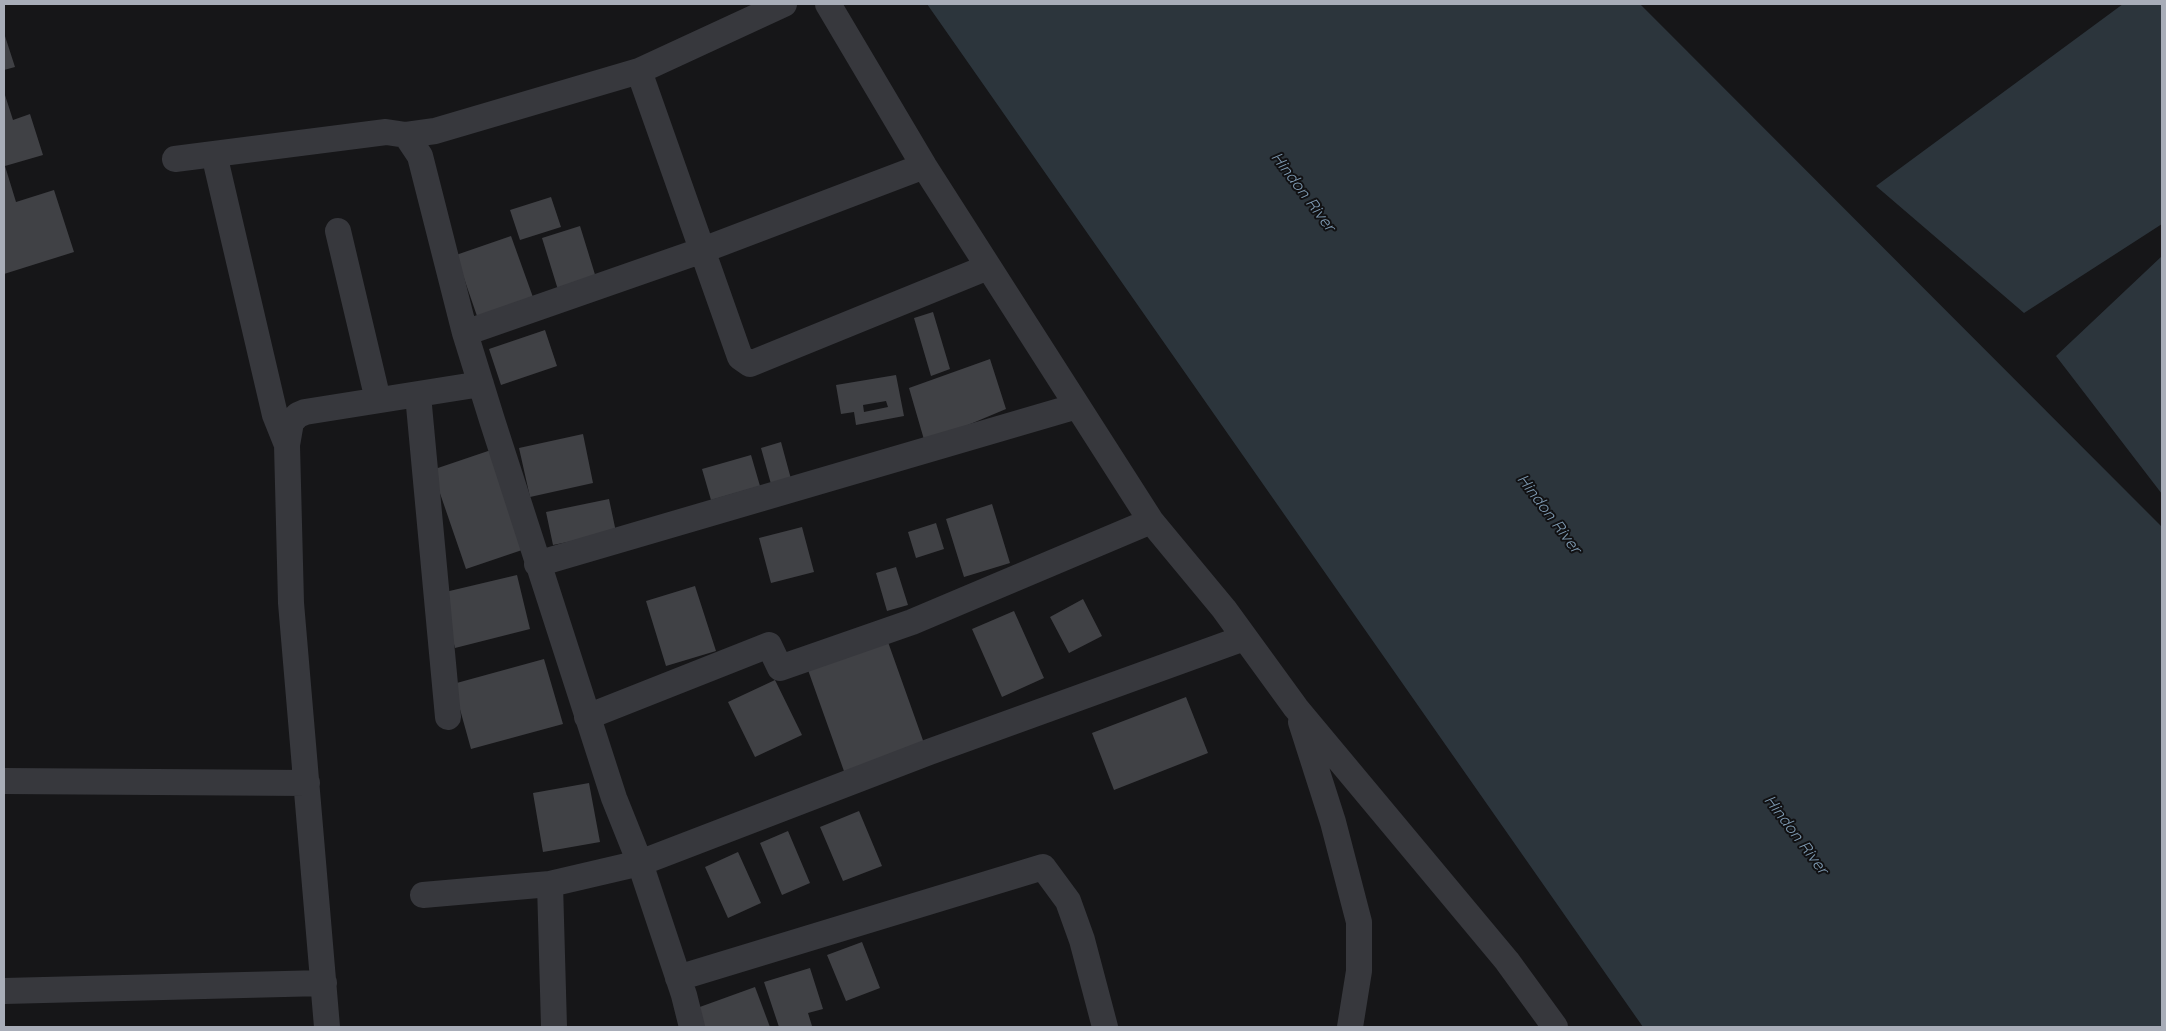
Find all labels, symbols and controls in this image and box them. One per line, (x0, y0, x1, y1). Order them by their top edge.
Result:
water label: Hindon River (1267, 148, 1339, 236)
water label: Hindon River (1513, 470, 1585, 558)
water label: Hindon River (1760, 791, 1832, 879)

